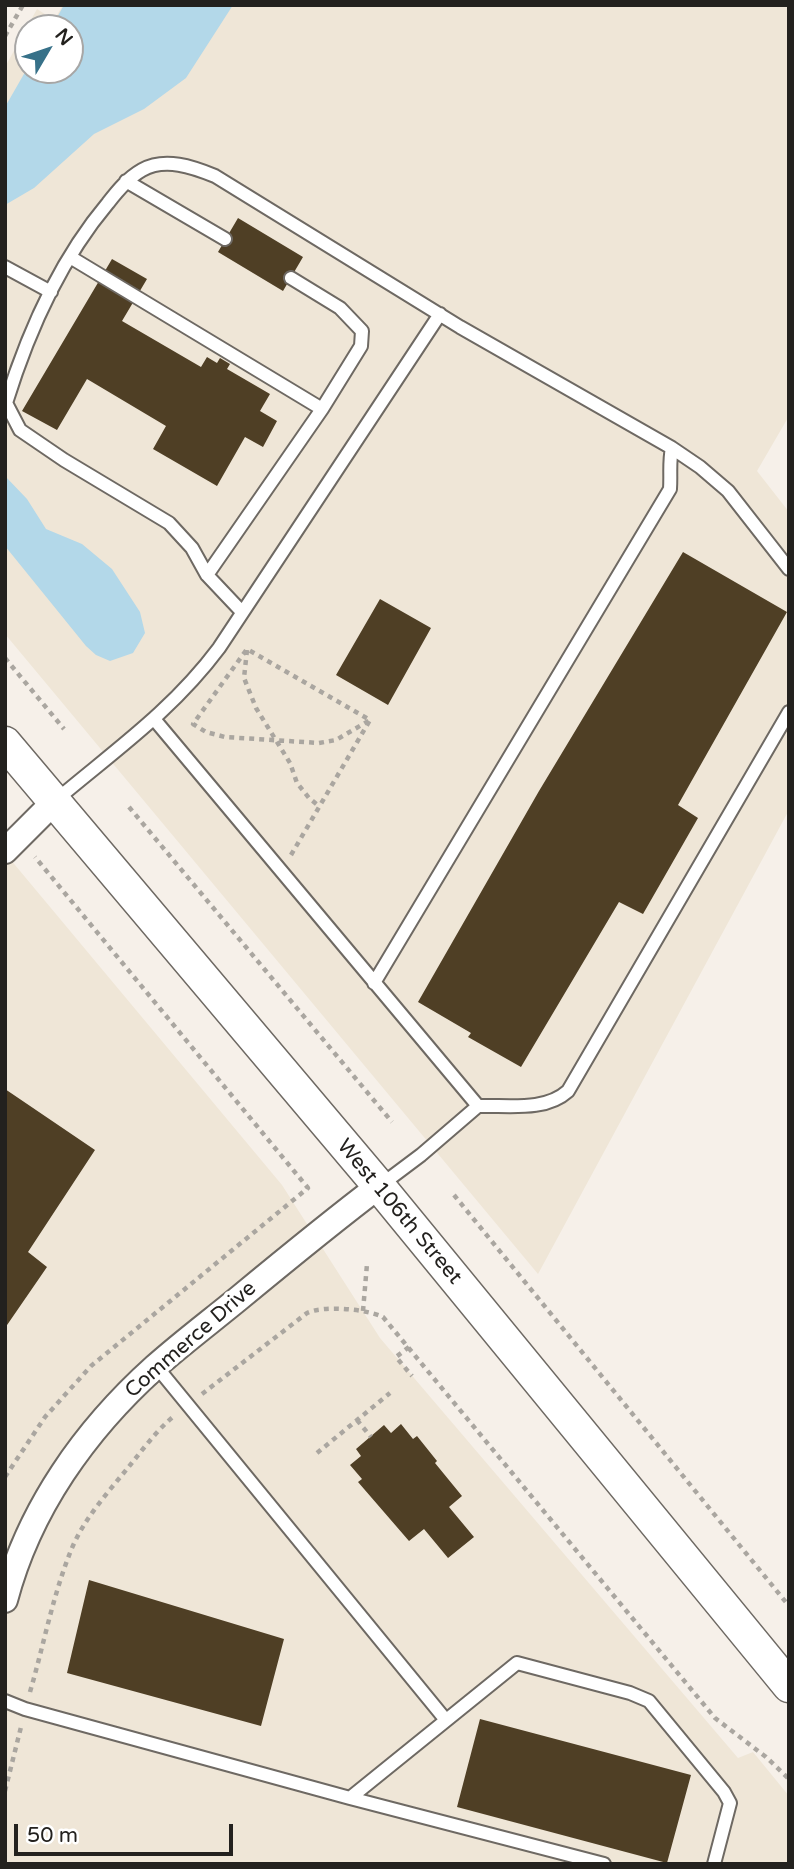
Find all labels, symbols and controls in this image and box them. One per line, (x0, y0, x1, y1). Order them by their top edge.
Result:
north arrow (14, 14, 84, 84)
text: N (50, 24, 77, 50)
street label: West 106th Street (331, 1134, 467, 1290)
street label: Commerce Drive (120, 1276, 262, 1404)
scale bar (18, 1810, 236, 1854)
text: 50 m (27, 1823, 78, 1848)

